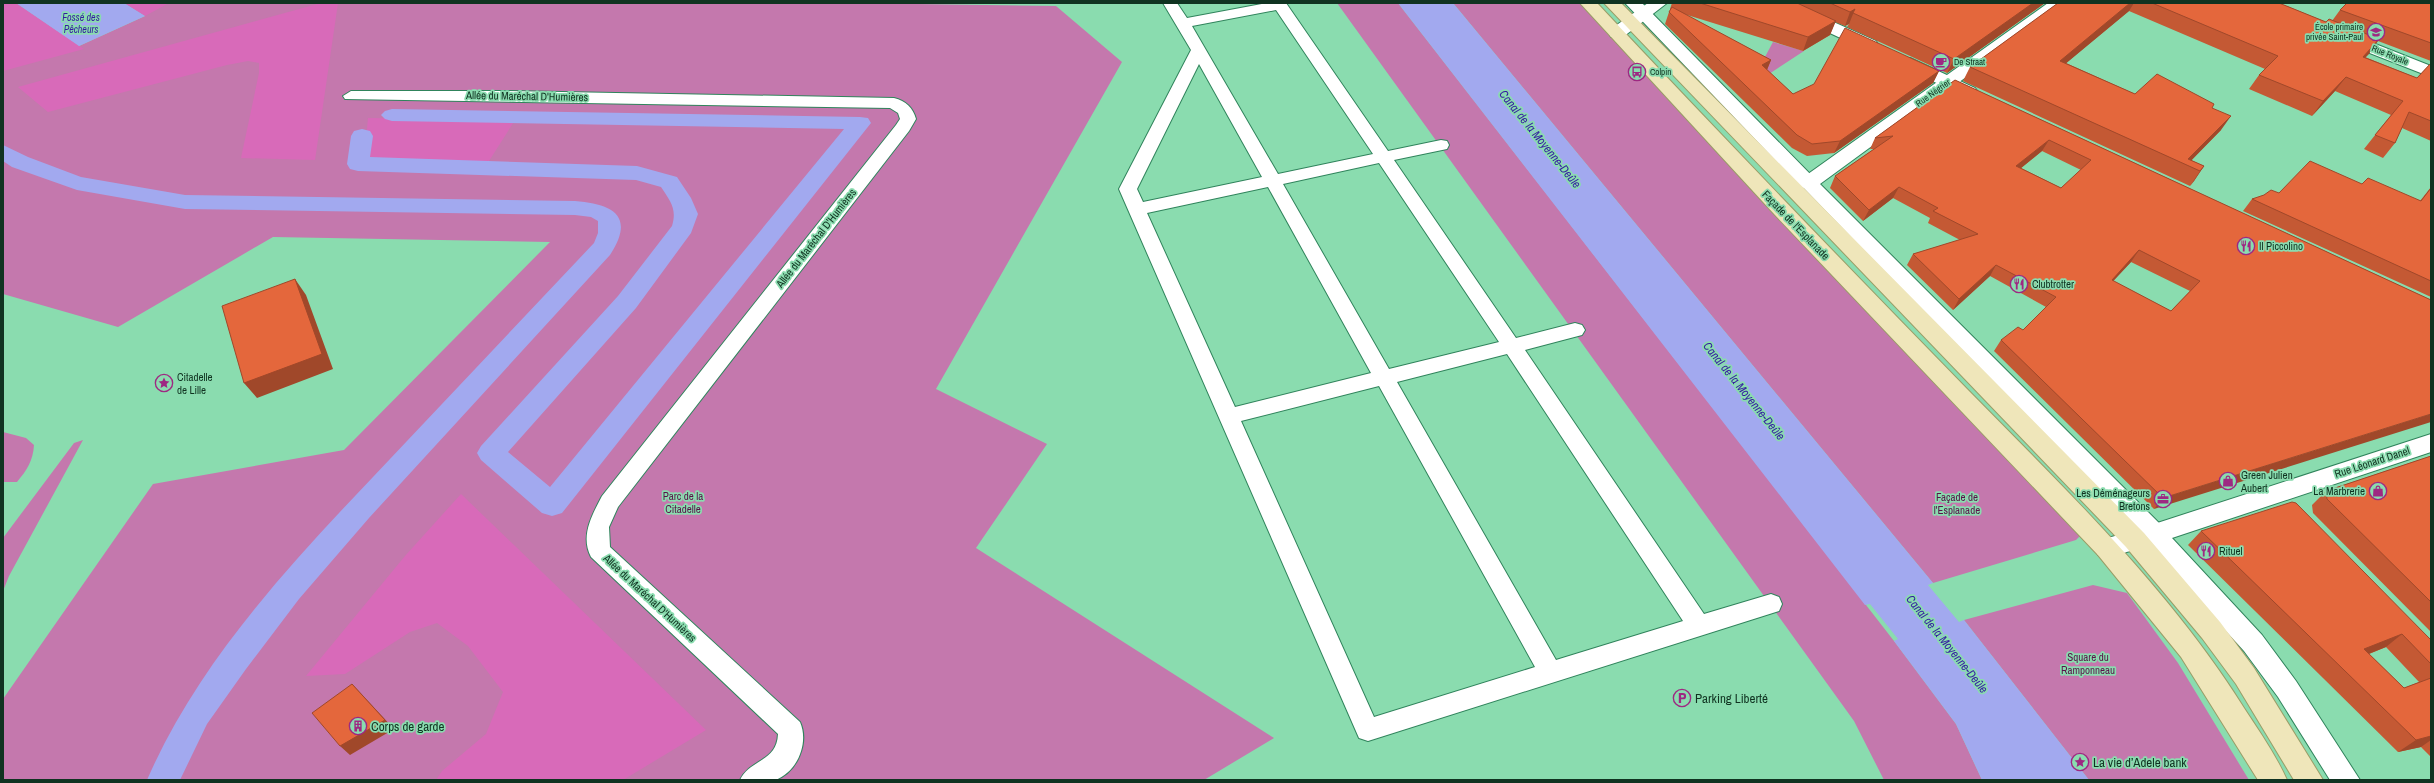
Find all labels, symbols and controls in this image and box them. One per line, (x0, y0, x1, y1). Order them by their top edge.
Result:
water label: Fossé des Pêcheurs (62, 11, 100, 36)
place label: École primaire privée Saint-Paul (2306, 21, 2363, 43)
school or university icon: École primaire privée Saint-Paul (2366, 22, 2386, 42)
street label: Rue Royale (2370, 42, 2410, 68)
cafe icon: De Straat (1931, 52, 1951, 72)
place label: De Straat (1954, 56, 1985, 68)
bus stop icon: Colpin (1627, 62, 1647, 82)
place label: Colpin (1650, 66, 1671, 78)
street label: Rue Négrier (1913, 76, 1953, 110)
water label: Canal de la Moyenne-Deûle (1495, 87, 1585, 192)
street label: Allée du Maréchal D'Humières (465, 88, 589, 104)
street label: Allée du Maréchal D'Humières (772, 185, 859, 291)
street label: Façade de l'Esplanade (1759, 187, 1833, 263)
restaurant icon: Il Piccolino (2236, 236, 2256, 256)
place label: Il Piccolino (2259, 239, 2303, 253)
restaurant icon: Clubtrotter (2009, 274, 2029, 294)
place label: Clubtrotter (2032, 277, 2074, 291)
water label: Canal de la Moyenne-Deûle (1699, 339, 1789, 444)
place label: Citadelle de Lille (177, 370, 213, 397)
place icon: Citadelle de Lille (154, 373, 174, 393)
street label: Rue Léonard Danel (2333, 443, 2411, 481)
place label: Green Julien Aubert (2240, 468, 2293, 495)
shop icon: Green Julien Aubert (2218, 471, 2238, 491)
shop icon: La Marbrerie (2368, 481, 2388, 501)
place label: La Marbrerie (2313, 484, 2365, 498)
place label: Les Déménageurs Bretons (2076, 486, 2150, 513)
park label: Parc de la Citadelle (663, 489, 703, 516)
office icon: Les Déménageurs Bretons (2153, 489, 2173, 509)
park label: Façade de l'Esplanade (1934, 490, 1980, 517)
restaurant icon: Rituel (2196, 541, 2216, 561)
place label: Rituel (2219, 544, 2243, 558)
street label: Allée du Maréchal D'Humières (600, 551, 700, 645)
water label: Canal de la Moyenne-Deûle (1902, 592, 1992, 697)
park label: Square du Ramponneau (2061, 650, 2115, 677)
parking icon: Parking Liberté (1672, 688, 1692, 708)
place label: Parking Liberté (1695, 690, 1768, 707)
building icon: Corps de garde (348, 716, 368, 736)
place label: Corps de garde (371, 718, 445, 735)
place icon: La vie d’Adele bank (2070, 752, 2090, 772)
place label: La vie d’Adele bank (2093, 754, 2187, 771)

